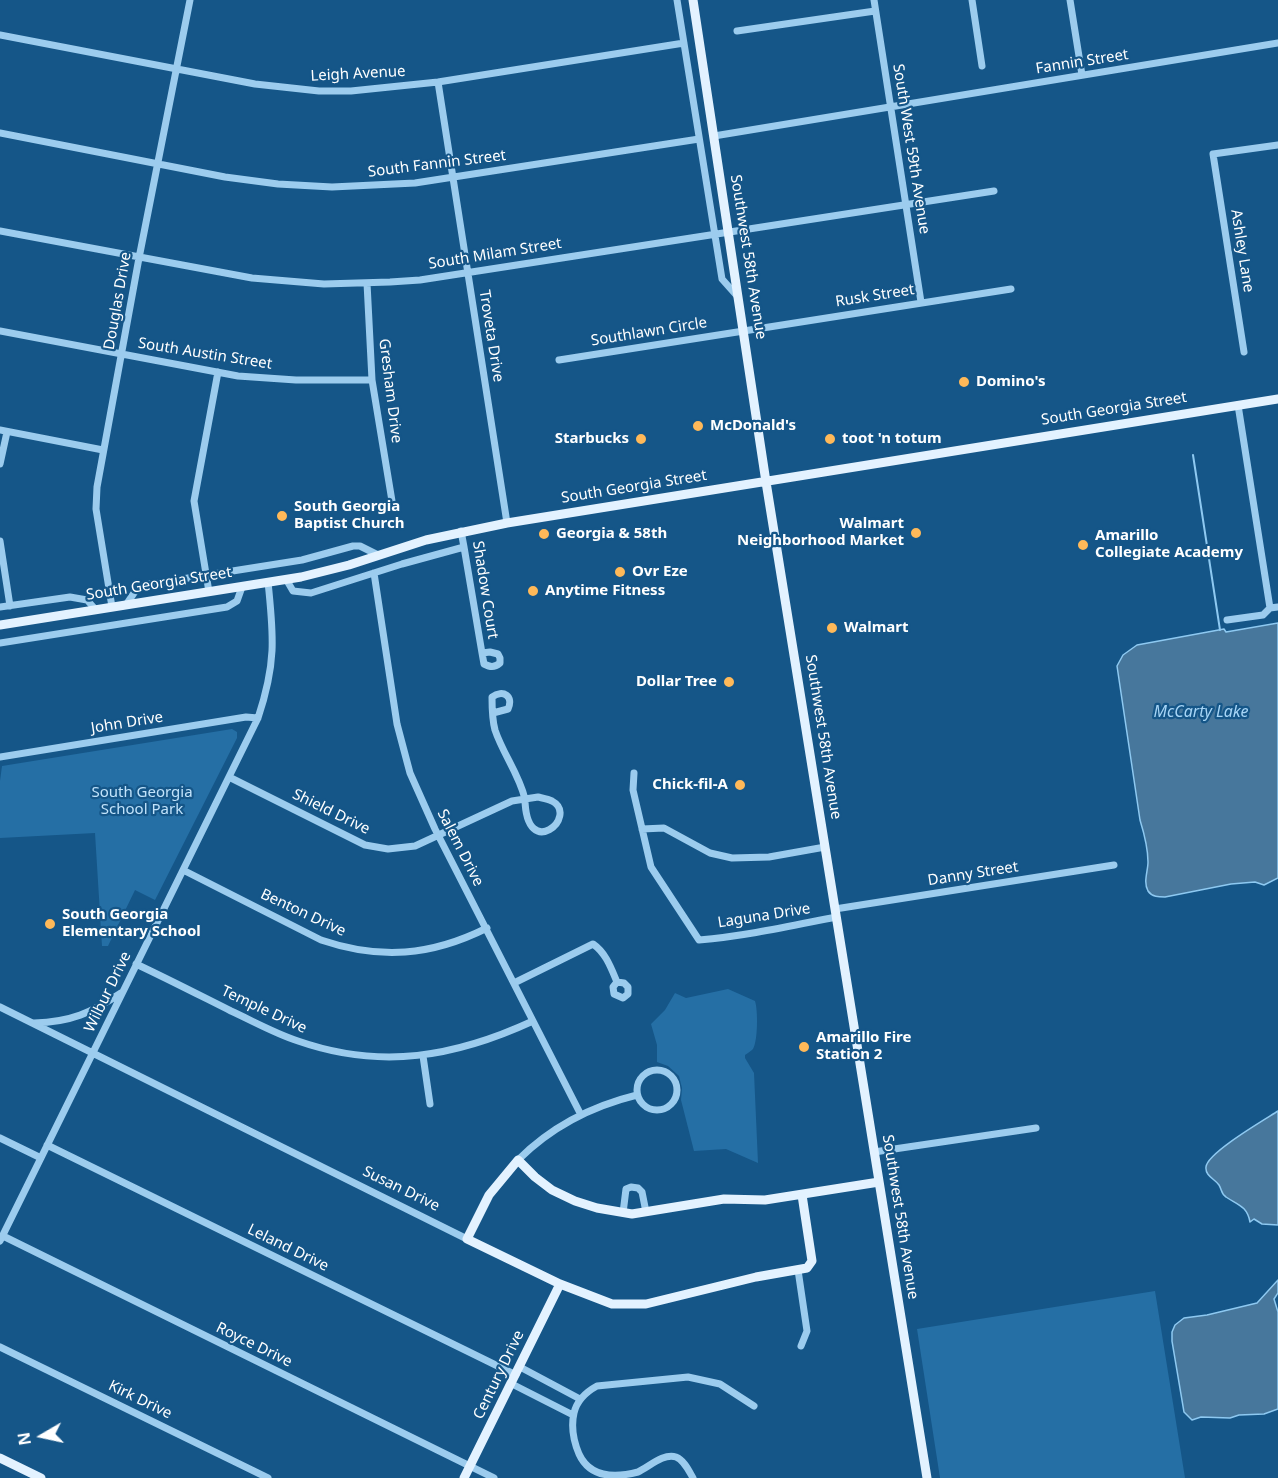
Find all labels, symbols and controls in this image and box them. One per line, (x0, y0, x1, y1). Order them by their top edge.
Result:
street label: Fannin Street (1034, 46, 1130, 78)
street label: Leigh Avenue (310, 63, 406, 85)
street label: South West 59th Avenue (889, 63, 933, 235)
street label: South Fannin Street (367, 147, 507, 181)
street label: Southwest 58th Avenue (726, 173, 770, 341)
street label: Ashley Lane (1227, 208, 1257, 294)
street label: South Milam Street (427, 235, 563, 273)
street label: Douglas Drive (101, 251, 135, 351)
street label: Rusk Street (834, 281, 916, 311)
street label: Troveta Drive (475, 289, 507, 383)
street label: Southlawn Circle (590, 314, 708, 350)
street label: South Austin Street (137, 335, 273, 373)
street label: Gresham Drive (375, 338, 405, 444)
place label: Domino's (976, 373, 1046, 391)
marker: Domino's (957, 375, 971, 389)
street label: South Georgia Street (1040, 389, 1188, 429)
place label: McDonald's (710, 417, 796, 435)
marker: McDonald's (691, 419, 705, 433)
place label: Starbucks (555, 430, 629, 448)
place label: toot 'n totum (842, 430, 942, 448)
marker: Starbucks (634, 432, 648, 446)
marker: toot 'n totum (823, 432, 837, 446)
street label: South Georgia Street (560, 467, 708, 507)
place label: South Georgia Baptist Church (294, 498, 404, 533)
marker: South Georgia Baptist Church (275, 509, 289, 523)
place label: Walmart Neighborhood Market (737, 515, 904, 550)
place label: Georgia & 58th (556, 525, 667, 543)
marker: Walmart Neighborhood Market (909, 526, 923, 540)
marker: Georgia & 58th (537, 527, 551, 541)
place label: Amarillo Collegiate Academy (1095, 527, 1243, 562)
marker: Amarillo Collegiate Academy (1076, 538, 1090, 552)
street label: Shadow Court (468, 540, 502, 640)
place label: Ovr Eze (632, 563, 688, 581)
street label: South Georgia Street (85, 564, 233, 604)
marker: Ovr Eze (613, 565, 627, 579)
place label: Anytime Fitness (545, 582, 665, 600)
marker: Anytime Fitness (526, 584, 540, 598)
place label: Walmart (844, 619, 908, 637)
marker: Walmart (825, 621, 839, 635)
street label: Southwest 58th Avenue (801, 653, 845, 821)
place label: Dollar Tree (636, 673, 717, 691)
marker: Dollar Tree (722, 675, 736, 689)
water label: McCarty Lake (1154, 702, 1248, 722)
street label: John Drive (90, 708, 164, 738)
place label: Chick-fil-A (652, 776, 728, 794)
marker: Chick-fil-A (733, 778, 747, 792)
park label: South Georgia School Park (91, 784, 193, 819)
street label: Shield Drive (289, 786, 373, 838)
street label: Salem Drive (433, 806, 487, 890)
street label: Danny Street (926, 858, 1020, 890)
street label: Benton Drive (257, 885, 349, 941)
street label: Laguna Drive (716, 900, 812, 932)
place label: South Georgia Elementary School (62, 906, 201, 941)
marker: South Georgia Elementary School (43, 917, 57, 931)
street label: Wilbur Drive (81, 949, 135, 1035)
street label: Temple Drive (218, 982, 310, 1038)
place label: Amarillo Fire Station 2 (816, 1029, 911, 1064)
marker: Amarillo Fire Station 2 (797, 1040, 811, 1054)
street label: Southwest 58th Avenue (878, 1133, 922, 1301)
street label: Susan Drive (360, 1163, 442, 1215)
street label: Leland Drive (244, 1221, 332, 1275)
street label: Royce Drive (213, 1319, 295, 1371)
street label: Century Drive (470, 1328, 528, 1422)
street label: Kirk Drive (105, 1377, 175, 1423)
north arrow (12, 1406, 72, 1466)
text: N (12, 1431, 36, 1447)

